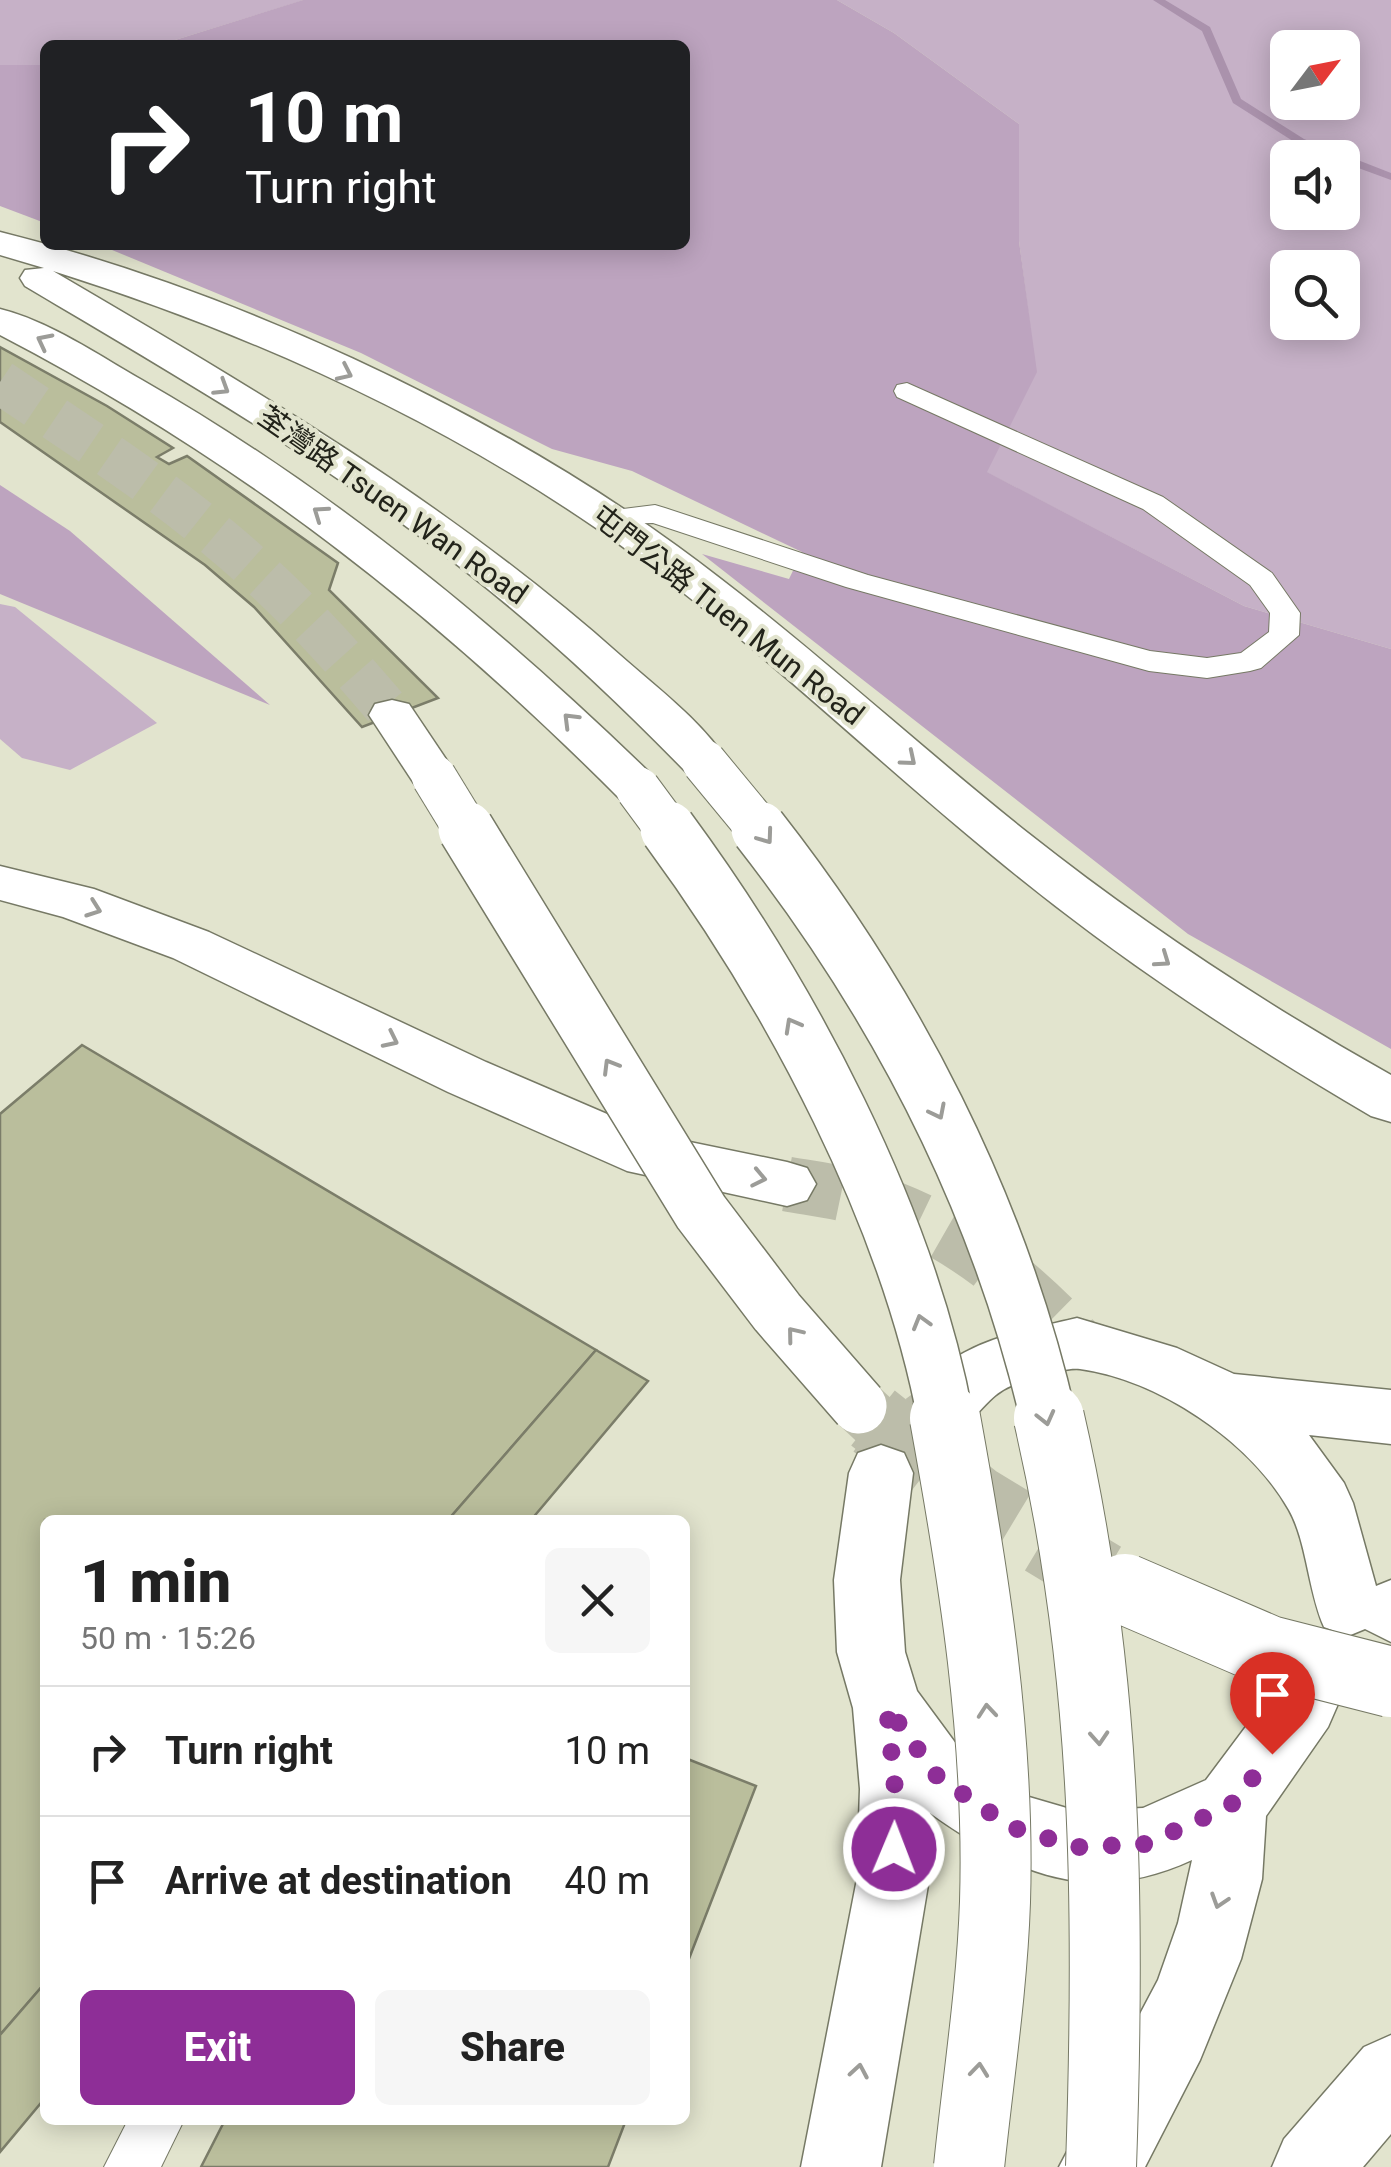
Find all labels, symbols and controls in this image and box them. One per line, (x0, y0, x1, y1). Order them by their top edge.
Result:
north arrow (1270, 30, 1360, 120)
map controls (1270, 30, 1360, 340)
text: 10 m (245, 77, 403, 159)
icon: right (80, 80, 210, 210)
button: sound (1270, 140, 1360, 230)
text: Turn right (245, 161, 437, 214)
button: search (1270, 250, 1360, 340)
one-way arrow (36, 334, 54, 354)
one-way arrow (335, 360, 353, 380)
one-way arrow (212, 375, 230, 394)
street label: 荃灣路 Tsuen Wan Road (252, 399, 534, 611)
street label: 屯門公路 Tuen Mun Road (585, 498, 871, 732)
one-way arrow (312, 507, 331, 525)
one-way arrow (563, 713, 581, 731)
one-way arrow (897, 747, 915, 765)
one-way arrow (754, 826, 771, 844)
one-way arrow (84, 897, 101, 918)
one-way arrow (1152, 948, 1171, 966)
one-way arrow (785, 1017, 805, 1035)
one-way arrow (381, 1027, 399, 1047)
one-way arrow (603, 1059, 622, 1077)
one-way arrow (926, 1102, 945, 1120)
one-way arrow (750, 1166, 767, 1187)
one-way arrow (912, 1314, 933, 1331)
one-way arrow (788, 1327, 806, 1345)
one-way arrow (1034, 1409, 1055, 1426)
text: 1 min (80, 1546, 231, 1617)
button: close (545, 1548, 650, 1653)
text: 50 m · 15:26 (80, 1619, 256, 1657)
pin (1230, 1652, 1315, 1755)
icon: arrive (1245, 1667, 1300, 1722)
one-way arrow (976, 1703, 998, 1719)
icon: right (80, 1724, 135, 1779)
text: Turn right (165, 1729, 333, 1773)
text: 10 m (565, 1729, 650, 1773)
one-way arrow (1088, 1731, 1109, 1747)
position arrow (842, 1797, 946, 1901)
icon: arrive (80, 1854, 135, 1909)
text: Arrive at destination (165, 1859, 512, 1903)
text: 40 m (565, 1859, 650, 1903)
one-way arrow (1211, 1892, 1231, 1909)
button: Exit (80, 1990, 355, 2105)
button: Share (375, 1990, 650, 2105)
one-way arrow (968, 2062, 990, 2078)
one-way arrow (848, 2063, 869, 2079)

